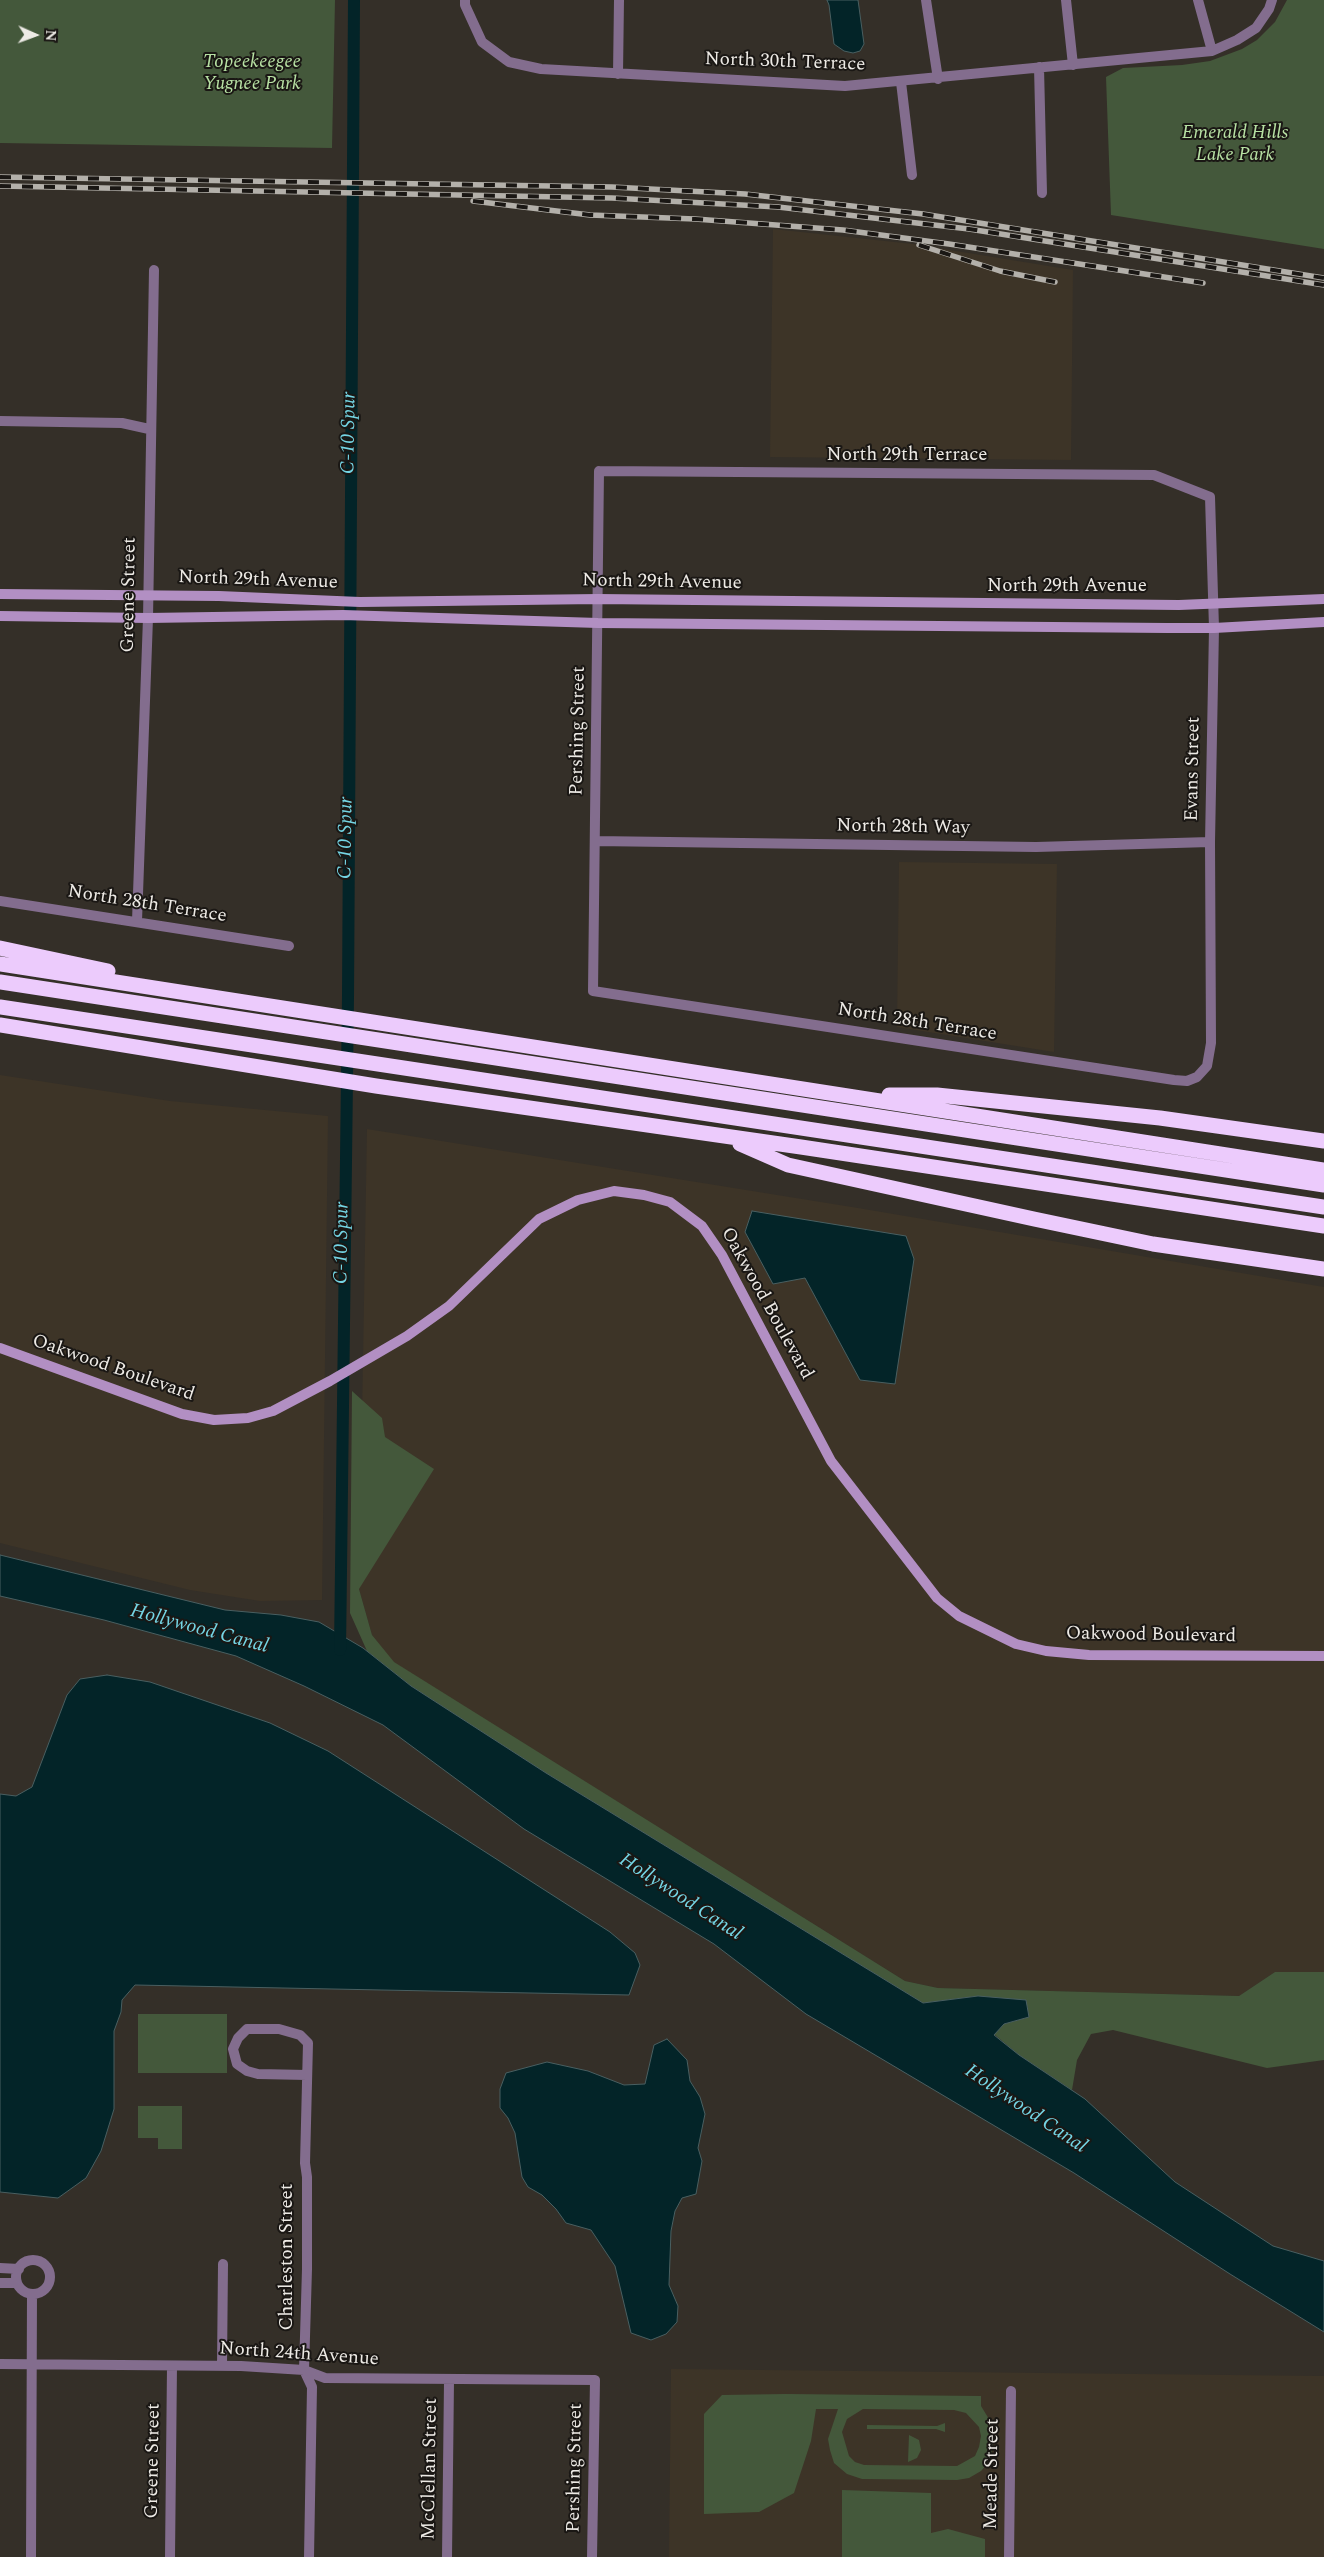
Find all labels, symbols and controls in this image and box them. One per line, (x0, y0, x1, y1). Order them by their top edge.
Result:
north arrow (10, 10, 60, 60)
text: N (40, 29, 61, 42)
street label: North 30th Terrace (704, 49, 866, 77)
park label: Topeekeegee Yugnee Park (203, 52, 301, 96)
park label: Emerald Hills Lake Park (1182, 123, 1288, 167)
water label: C-10 Spur (337, 392, 363, 474)
street label: North 29th Terrace (827, 445, 987, 467)
street label: Greene Street (118, 537, 142, 653)
street label: North 29th Avenue (178, 567, 338, 595)
street label: North 29th Avenue (582, 570, 742, 596)
street label: North 29th Avenue (987, 576, 1147, 598)
street label: Pershing Street (566, 666, 592, 796)
street label: Evans Street (1182, 716, 1206, 822)
water label: C-10 Spur (334, 797, 360, 879)
street label: North 28th Way (836, 815, 970, 841)
street label: North 28th Terrace (66, 881, 228, 929)
street label: North 28th Terrace (836, 999, 998, 1047)
water label: C-10 Spur (330, 1202, 356, 1284)
street label: Oakwood Boulevard (715, 1224, 817, 1384)
street label: Oakwood Boulevard (29, 1330, 197, 1408)
water label: Hollywood Canal (127, 1600, 271, 1660)
street label: Oakwood Boulevard (1066, 1623, 1236, 1649)
water label: Hollywood Canal (614, 1849, 746, 1947)
water label: Hollywood Canal (959, 2060, 1091, 2160)
street label: Charleston Street (277, 2183, 299, 2331)
street label: North 24th Avenue (219, 2338, 379, 2372)
street label: McClellan Street (418, 2398, 444, 2540)
street label: Greene Street (142, 2403, 166, 2519)
street label: Pershing Street (563, 2403, 589, 2533)
street label: Meade Street (981, 2418, 1005, 2530)

